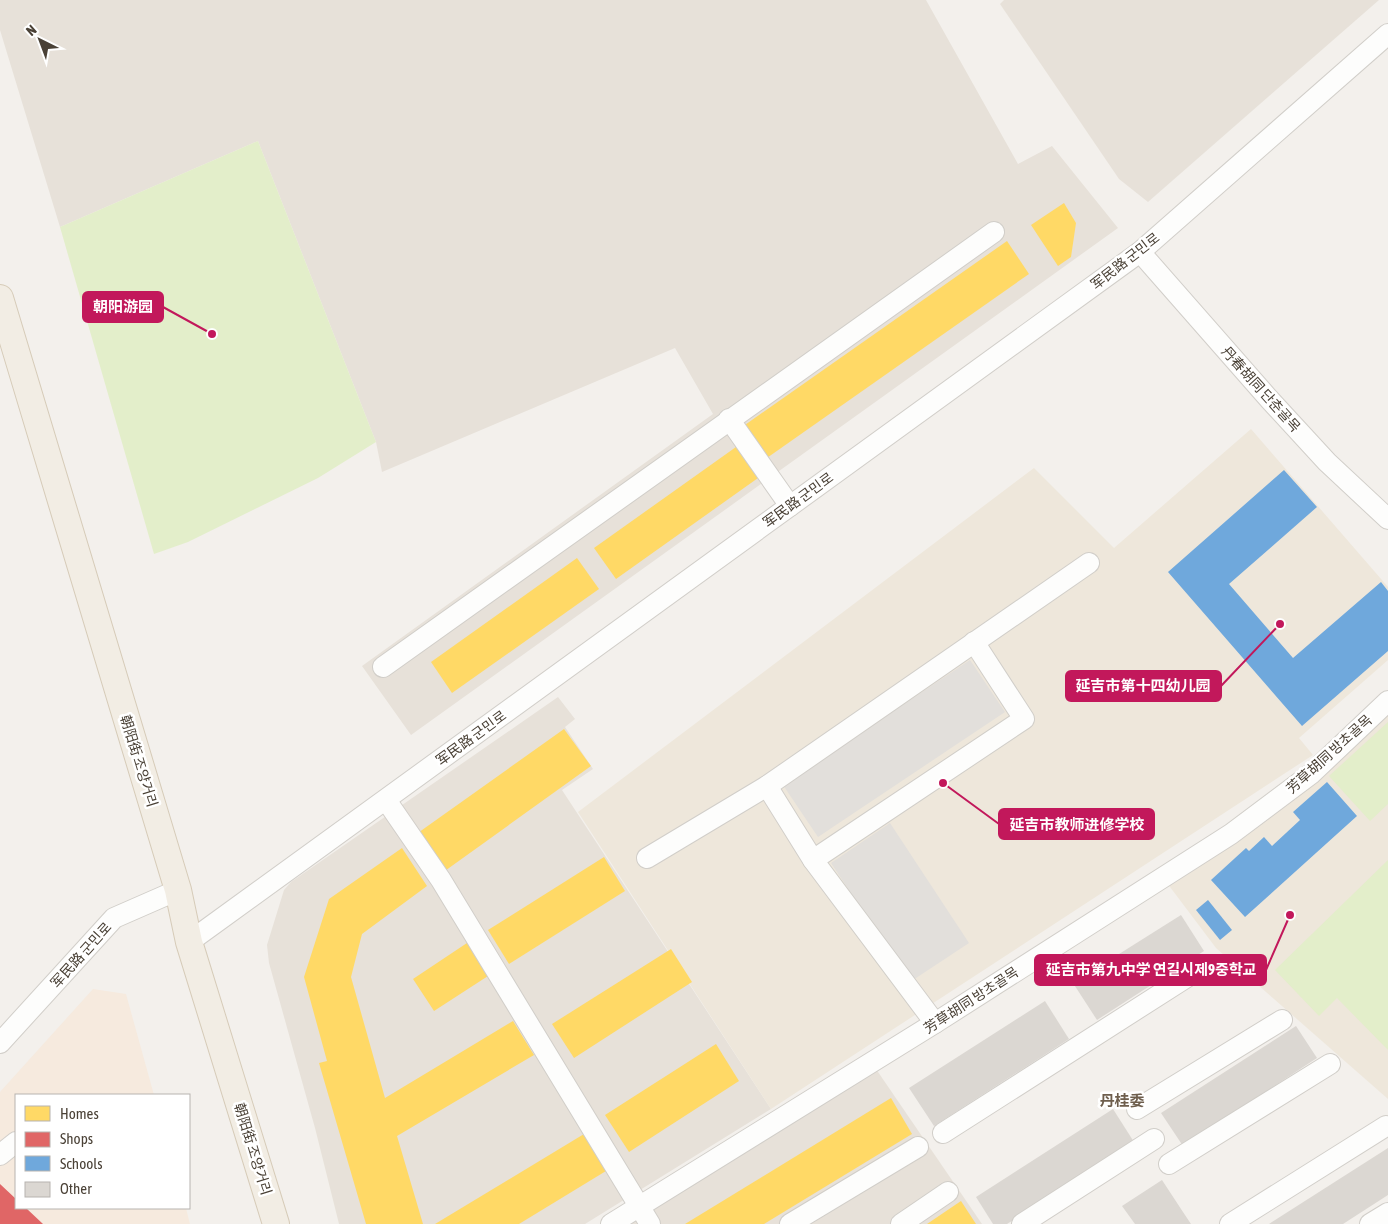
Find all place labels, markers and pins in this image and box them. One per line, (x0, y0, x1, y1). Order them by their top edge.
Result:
callout: 朝阳游园 (83, 292, 163, 322)
callout: 延吉市第十四幼儿园 (1066, 671, 1221, 701)
callout: 延吉市教师进修学校 (999, 809, 1154, 839)
callout: 延吉市第九中学 연길시제9중학교 (1035, 955, 1266, 985)

